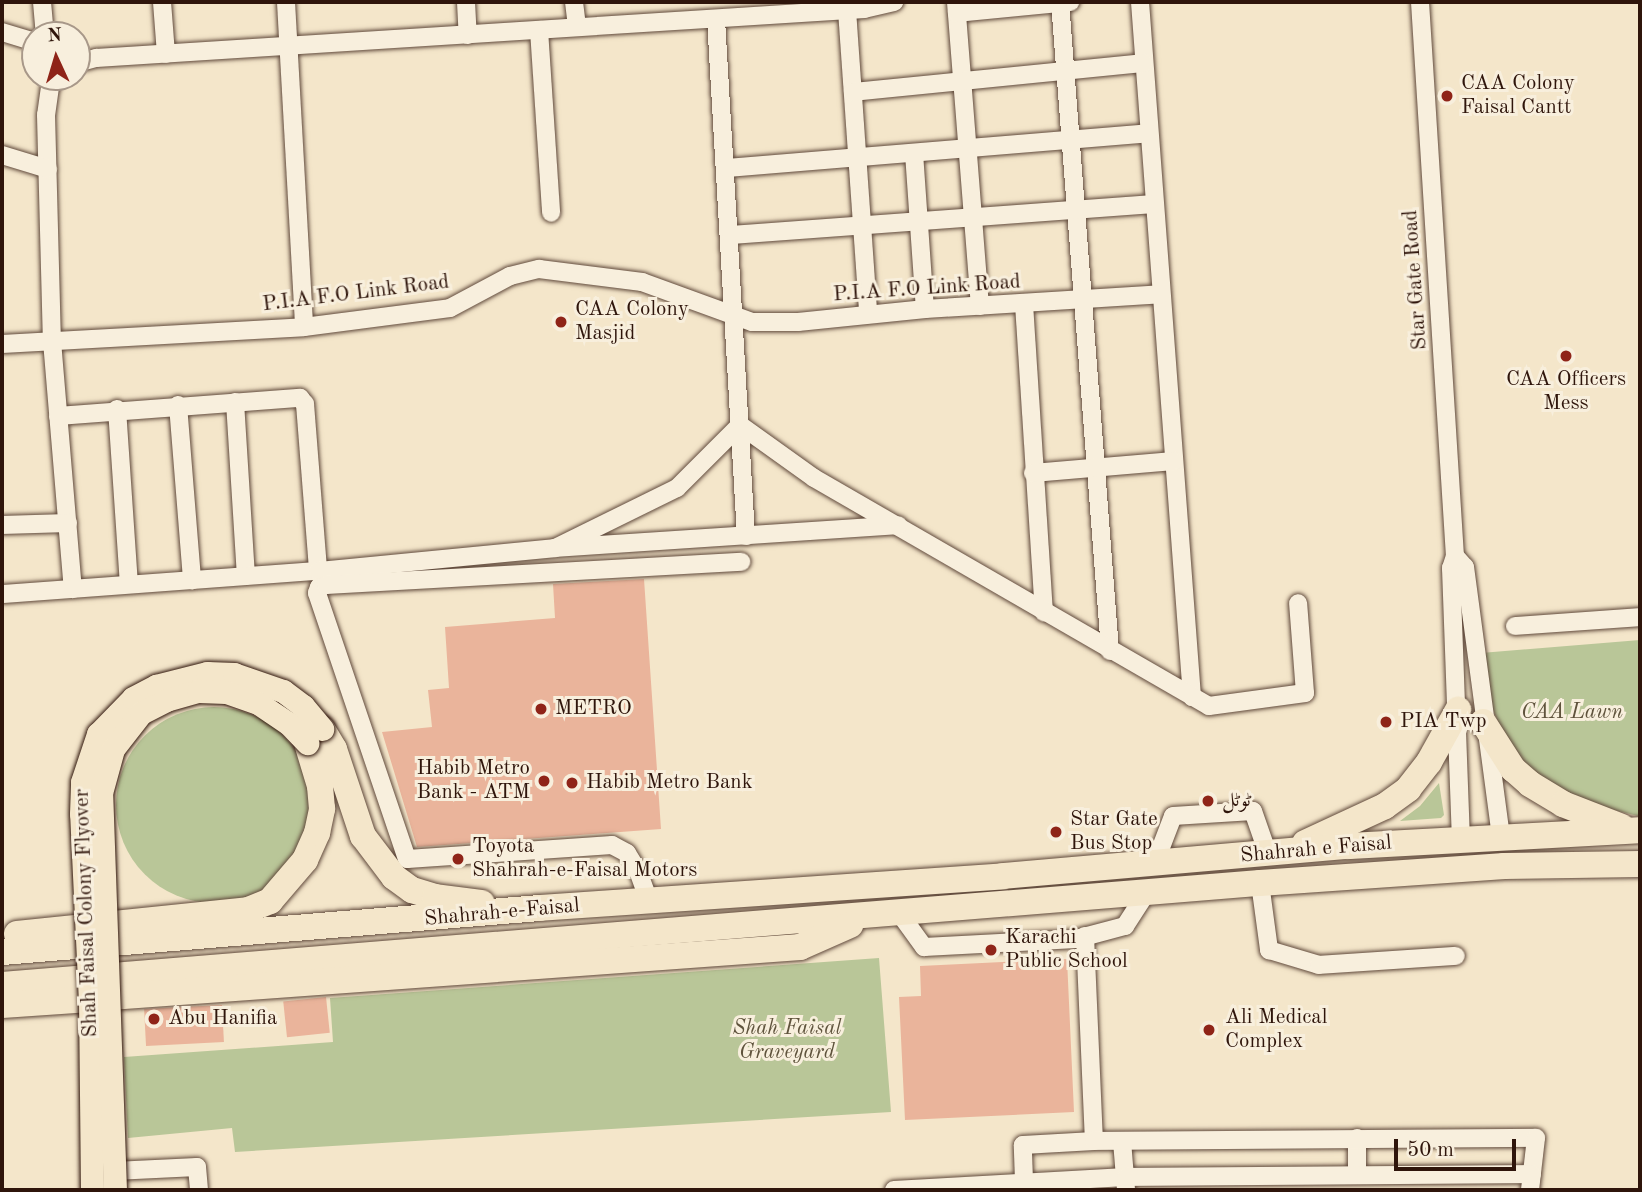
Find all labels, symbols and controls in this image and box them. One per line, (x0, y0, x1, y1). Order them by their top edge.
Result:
north arrow (21, 21, 91, 91)
text: N (47, 27, 63, 47)
place label: CAA Colony Faisal Cantt (1461, 71, 1575, 121)
marker: CAA Colony Faisal Cantt (1439, 88, 1455, 104)
street label: Star Gate Road (1399, 209, 1433, 351)
street label: P.I.A F.O Link Road (261, 270, 451, 318)
street label: P.I.A F.O Link Road (832, 270, 1022, 308)
place label: CAA Colony Masjid (575, 297, 689, 347)
marker: CAA Colony Masjid (553, 314, 569, 330)
marker: CAA Officers Mess (1558, 348, 1574, 364)
place label: CAA Officers Mess (1506, 367, 1626, 417)
place label: METRO (555, 696, 632, 722)
park label: CAA Lawn (1521, 700, 1623, 726)
marker: METRO (533, 701, 549, 717)
place label: PIA Twp (1400, 709, 1487, 735)
marker: PIA Twp (1378, 714, 1394, 730)
place label: Habib Metro Bank - ATM (416, 756, 530, 806)
place label: Habib Metro Bank (586, 770, 753, 796)
marker: Habib Metro Bank - ATM (536, 773, 552, 789)
marker: Habib Metro Bank (564, 775, 580, 791)
street label: Shah Faisal Colony Flyover (70, 788, 104, 1038)
place label: ٹوٹل (1222, 788, 1251, 814)
marker: ٹوٹل (1200, 793, 1216, 809)
place label: Star Gate Bus Stop (1070, 807, 1158, 857)
marker: Star Gate Bus Stop (1048, 824, 1064, 840)
street label: Shahrah e Faisal (1239, 831, 1393, 869)
place label: Toyota Shahrah-e-Faisal Motors (472, 834, 697, 884)
marker: Toyota Shahrah-e-Faisal Motors (450, 851, 466, 867)
street label: Shahrah-e-Faisal (423, 894, 581, 932)
place label: Karachi Public School (1005, 925, 1128, 975)
marker: Karachi Public School (983, 942, 999, 958)
place label: Ali Medical Complex (1225, 1005, 1327, 1055)
place label: Abu Hanifia (168, 1006, 277, 1032)
marker: Abu Hanifia (146, 1011, 162, 1027)
park label: Shah Faisal Graveyard (732, 1016, 842, 1066)
marker: Ali Medical Complex (1199, 1020, 1219, 1040)
scale bar (1397, 1126, 1520, 1170)
text: 50 m (1407, 1140, 1454, 1161)

